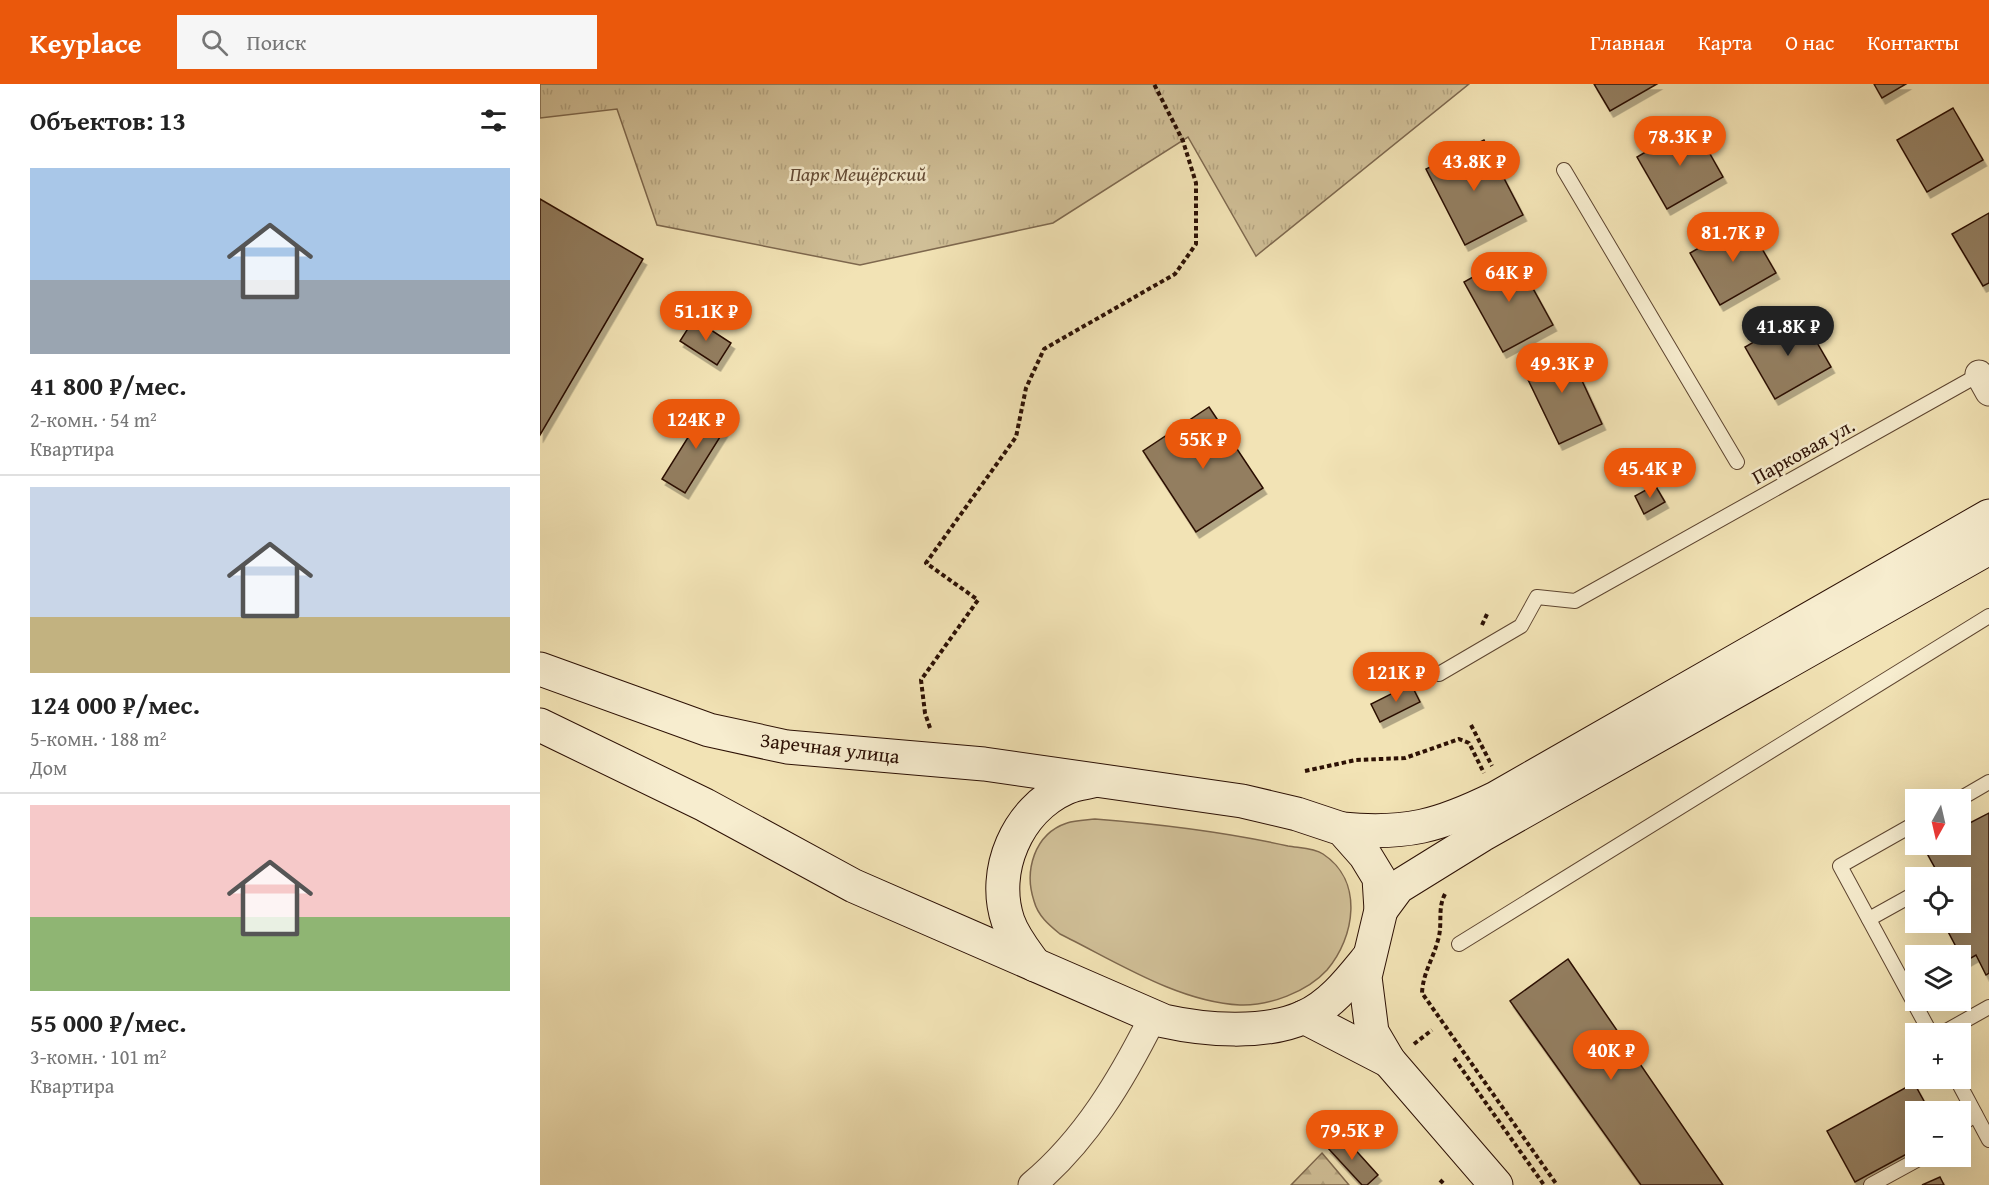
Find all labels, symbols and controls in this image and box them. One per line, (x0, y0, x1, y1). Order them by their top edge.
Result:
search box (177, 15, 597, 69)
text: Keyplace (30, 22, 141, 63)
icon: search (198, 26, 231, 59)
text: Поиск (246, 26, 306, 58)
text: Главная (1590, 27, 1665, 58)
text: Карта (1698, 27, 1752, 58)
text: О нас (1785, 27, 1834, 58)
text: Контакты (1867, 27, 1959, 58)
text: Объектов: 13 (30, 101, 186, 140)
icon: filters (477, 104, 510, 137)
pin: 78.3K ₽ (1625, 116, 1735, 167)
text: 78.3K ₽ (1648, 121, 1712, 150)
pin: 43.8K ₽ (1419, 141, 1529, 192)
text: 43.8K ₽ (1442, 146, 1506, 175)
park label: Парк Мещёрский (789, 159, 927, 188)
icon: home (216, 207, 324, 315)
pin: 81.7K ₽ (1678, 212, 1788, 263)
text: 81.7K ₽ (1701, 217, 1765, 246)
pin: 64K ₽ (1467, 252, 1551, 303)
text: 64K ₽ (1485, 257, 1533, 286)
pin: 51.1K ₽ (651, 291, 761, 342)
text: 51.1K ₽ (674, 296, 738, 325)
pin: 41.8K ₽ (1733, 306, 1843, 357)
text: 41.8K ₽ (1756, 311, 1820, 340)
pin: 49.3K ₽ (1507, 343, 1617, 394)
text: 49.3K ₽ (1530, 348, 1594, 377)
text: 41 800 ₽/мес. (30, 366, 186, 405)
pin: 124K ₽ (647, 399, 745, 450)
text: 124K ₽ (667, 404, 725, 433)
text: 2-комн. · 54 m² (30, 405, 157, 434)
street label: Парковая ул. (1746, 410, 1860, 491)
pin: 55K ₽ (1161, 419, 1245, 470)
text: 55K ₽ (1179, 424, 1227, 453)
text: Квартира (30, 434, 114, 463)
pin: 45.4K ₽ (1595, 448, 1705, 499)
text: 45.4K ₽ (1618, 453, 1682, 482)
icon: home (216, 526, 324, 634)
pin: 121K ₽ (1347, 652, 1445, 703)
text: 121K ₽ (1367, 657, 1425, 686)
text: 124 000 ₽/мес. (30, 685, 200, 724)
text: 5-комн. · 188 m² (30, 724, 166, 753)
street label: Заречная улица (759, 725, 902, 771)
text: Дом (30, 753, 67, 782)
north arrow (1905, 789, 1971, 855)
map controls (1905, 789, 1971, 1167)
icon: home (216, 844, 324, 952)
button: locate (1905, 867, 1971, 933)
button: layers (1905, 945, 1971, 1011)
text: 55 000 ₽/мес. (30, 1003, 186, 1042)
button: + (1905, 1023, 1971, 1089)
pin: 40K ₽ (1569, 1030, 1653, 1081)
text: 40K ₽ (1587, 1035, 1635, 1064)
text: 3-комн. · 101 m² (30, 1042, 166, 1071)
text: Квартира (30, 1071, 114, 1100)
button: − (1905, 1101, 1971, 1167)
pin: 79.5K ₽ (1297, 1110, 1407, 1161)
text: 79.5K ₽ (1320, 1115, 1384, 1144)

